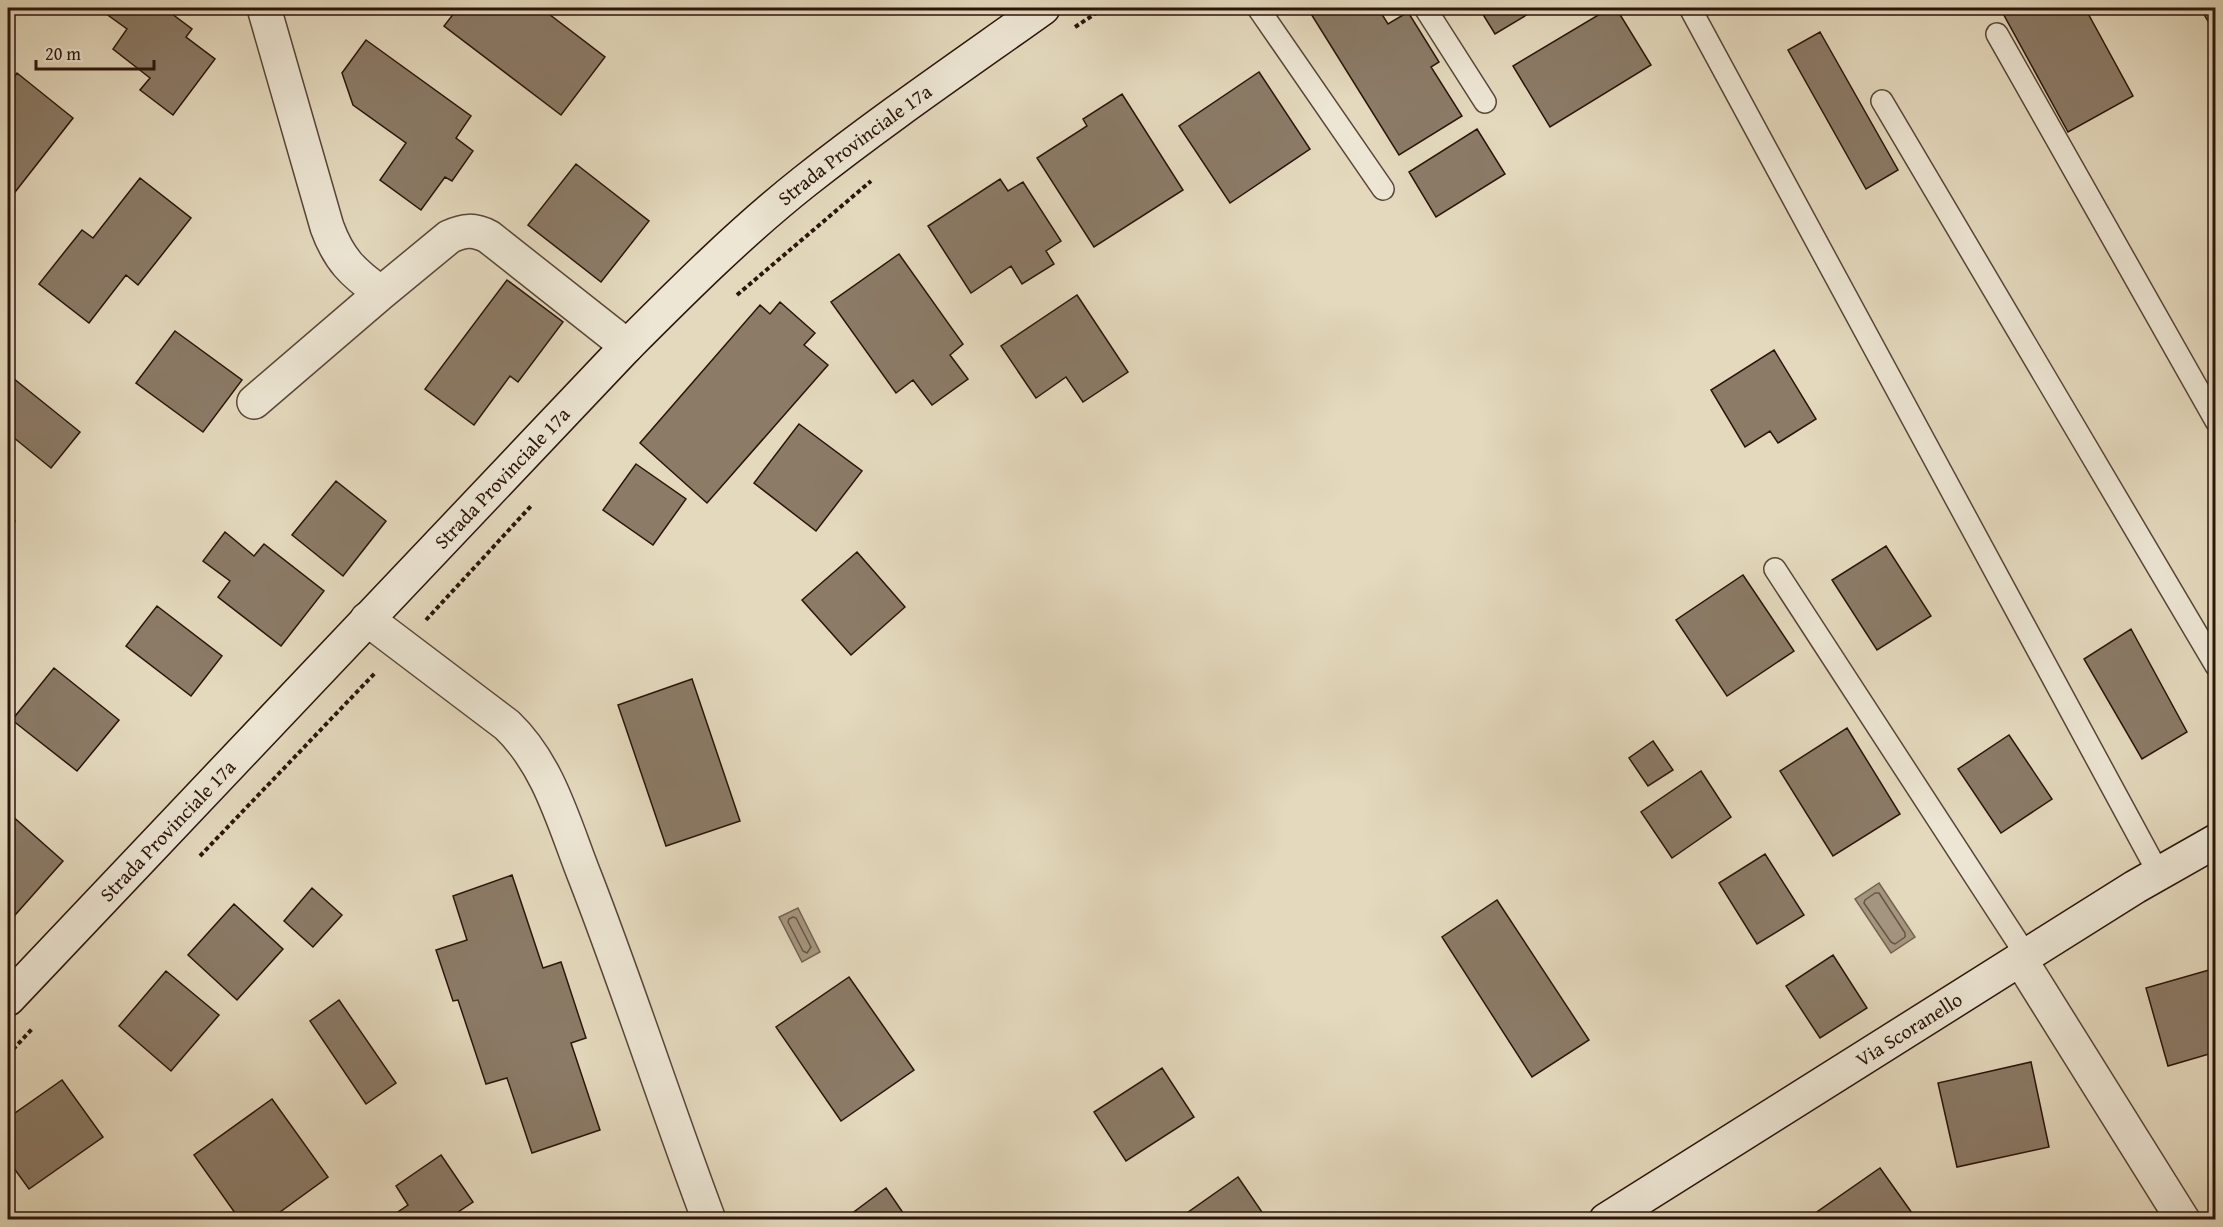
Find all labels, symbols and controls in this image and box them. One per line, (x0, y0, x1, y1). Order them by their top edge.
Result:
scale bar (36, 33, 154, 71)
text: 20 m (45, 40, 81, 67)
street label: Strada Provinciale 17a (771, 76, 938, 212)
street label: Strada Provinciale 17a (427, 400, 577, 555)
street label: Strada Provinciale 17a (93, 752, 242, 908)
street label: Via Scoranello (1850, 984, 1968, 1073)

